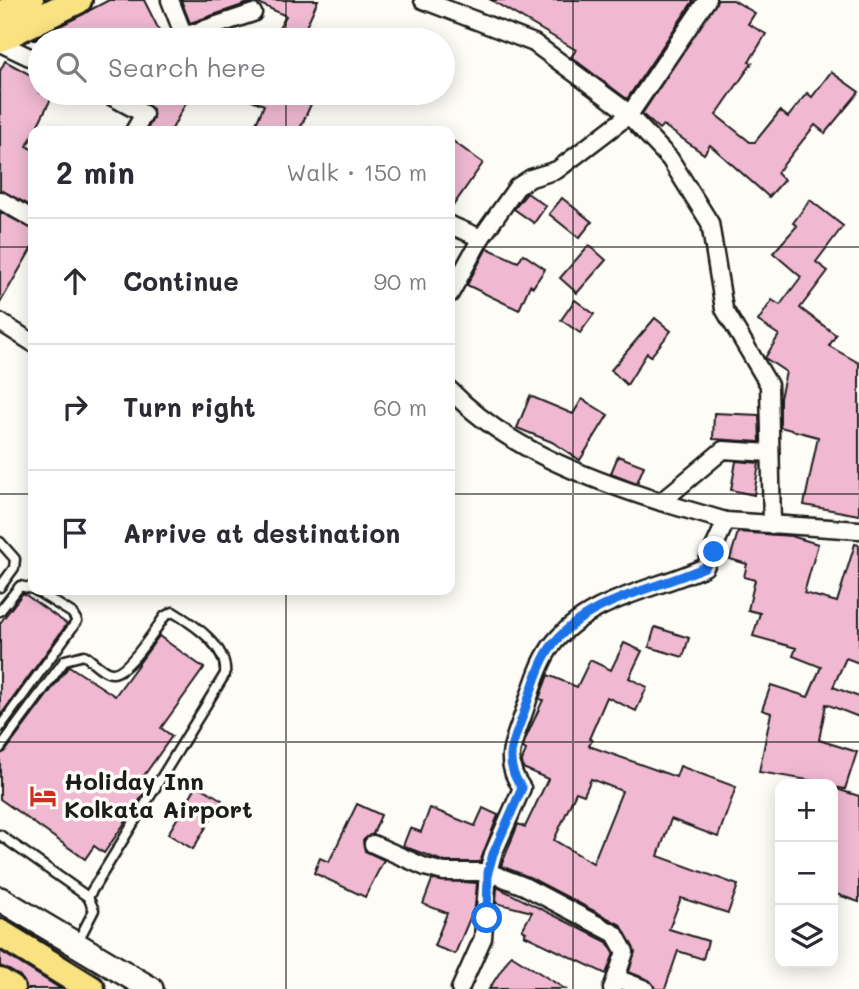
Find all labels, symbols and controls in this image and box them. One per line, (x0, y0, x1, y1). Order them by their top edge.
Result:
search box (28, 28, 455, 105)
icon: search (52, 48, 90, 86)
text: Search here (108, 50, 266, 84)
text: 2 min (56, 152, 135, 192)
text: Walk · 150 m (286, 157, 427, 187)
icon: ahead (56, 262, 94, 300)
text: Continue (123, 264, 239, 298)
text: 90 m (374, 266, 427, 296)
icon: right (56, 388, 94, 426)
text: Turn right (123, 390, 256, 424)
text: 60 m (373, 392, 427, 422)
icon: arrive (56, 514, 94, 552)
text: Arrive at destination (123, 516, 400, 550)
route end (698, 536, 729, 567)
place label: Holiday Inn Kolkata Airport (64, 765, 253, 824)
map controls (775, 779, 838, 968)
button: + (775, 779, 838, 842)
hotel icon: Holiday Inn Kolkata Airport (28, 781, 58, 811)
button: − (775, 842, 838, 905)
route start (471, 902, 502, 933)
button: layers (775, 905, 838, 968)

